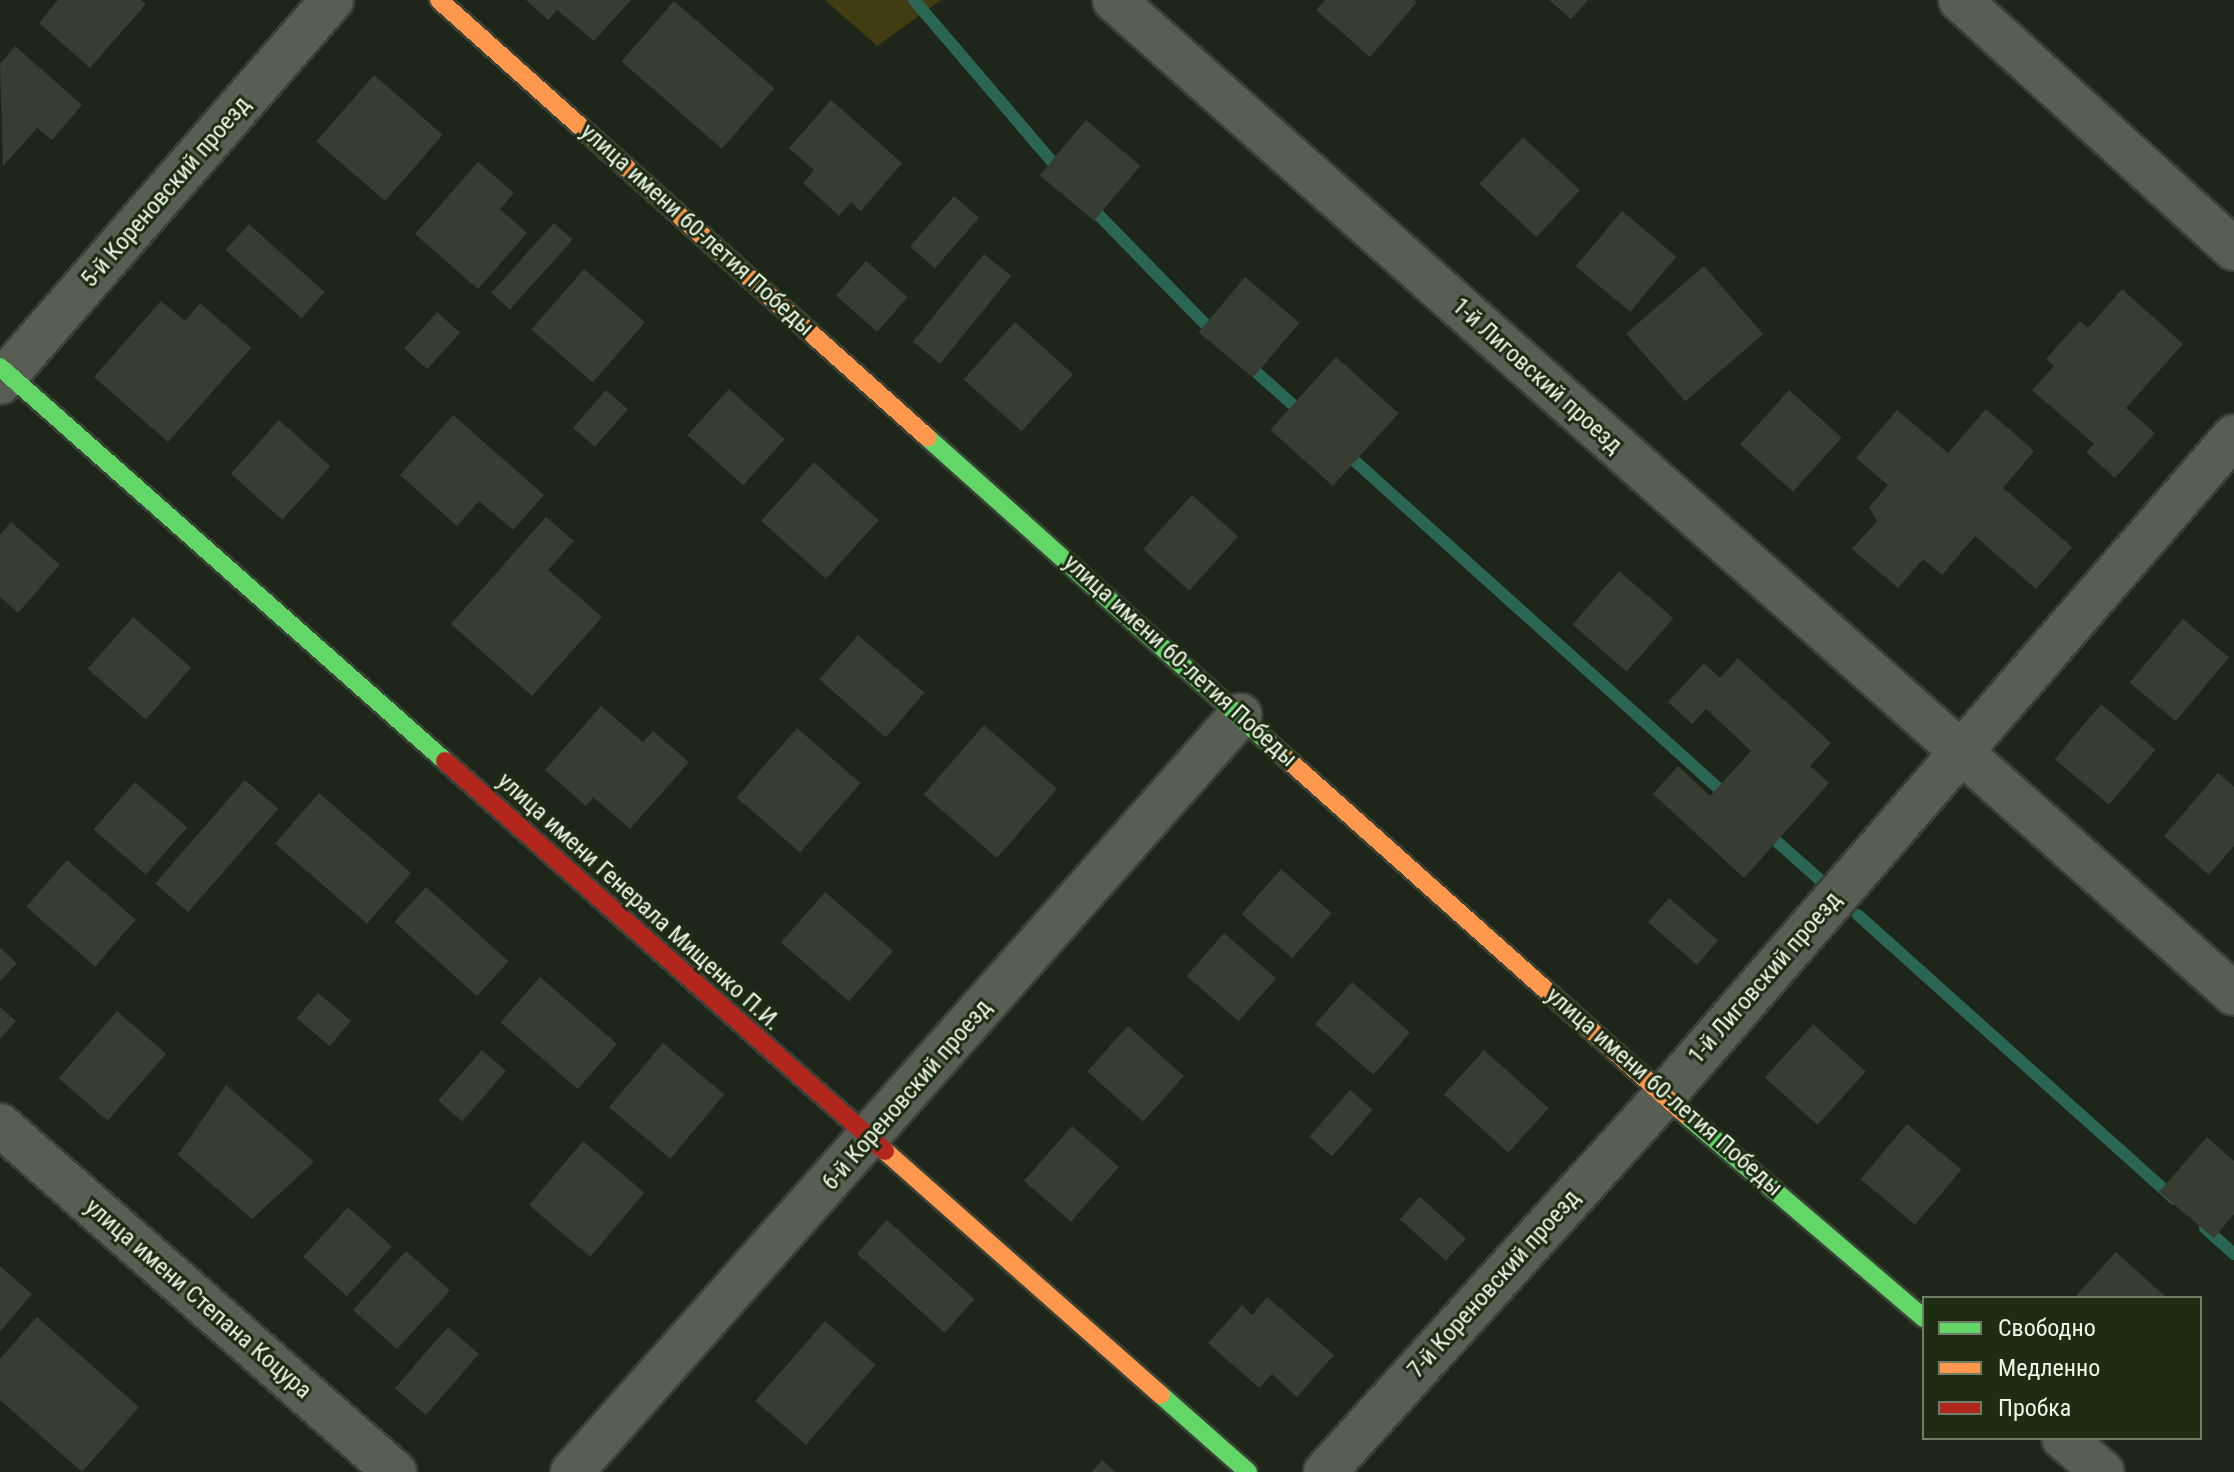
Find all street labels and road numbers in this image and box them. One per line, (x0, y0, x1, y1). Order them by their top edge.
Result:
street label: 5-й Кореновский проезд (75, 91, 257, 293)
street label: улица имени 60-летия Победы (574, 118, 820, 342)
street label: 1-й Лиговский проезд (1446, 292, 1628, 460)
street label: улица имени 60-летия Победы (1057, 549, 1303, 773)
street label: улица имени Генерала Мищенко П.И. (491, 767, 787, 1037)
street label: 1-й Лиговский проезд (1682, 886, 1848, 1070)
street label: улица имени 60-летия Победы (1540, 981, 1788, 1203)
street label: 6-й Кореновский проезд (816, 994, 998, 1196)
street label: 7-й Кореновский проезд (1402, 1184, 1586, 1384)
street label: улица имени Степана Коцура (79, 1193, 317, 1405)

